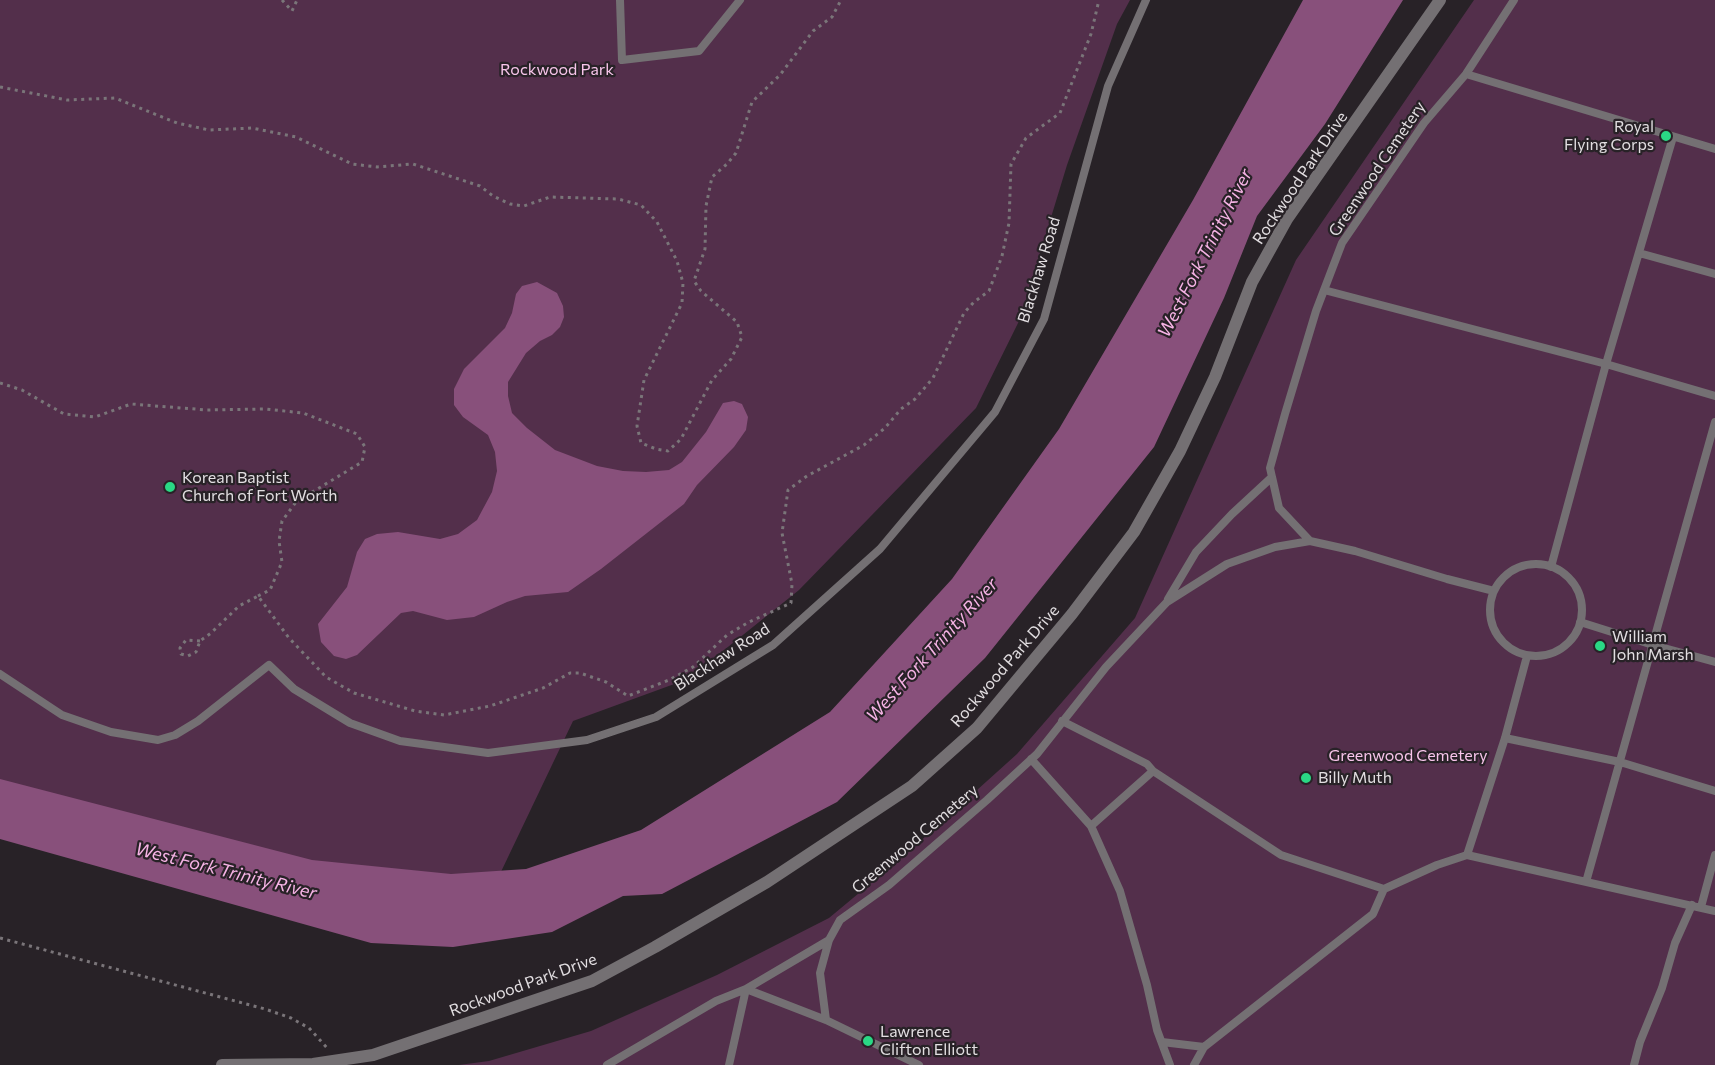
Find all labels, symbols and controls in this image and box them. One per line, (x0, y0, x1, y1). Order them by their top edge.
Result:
park label: Rockwood Park (500, 60, 614, 80)
street label: Greenwood Cemetery (1325, 98, 1429, 240)
street label: Rockwood Park Drive (1249, 108, 1351, 248)
place label: Royal Flying Corps (1564, 117, 1654, 155)
marker: Royal Flying Corps (1659, 129, 1673, 143)
water label: West Fork Trinity River (1153, 165, 1257, 341)
street label: Blackhaw Road (1014, 215, 1064, 325)
place label: Korean Baptist Church of Fort Worth (182, 468, 337, 506)
marker: Korean Baptist Church of Fort Worth (163, 480, 177, 494)
water label: West Fork Trinity River (862, 574, 1002, 726)
street label: Rockwood Park Drive (947, 601, 1063, 731)
street label: Blackhaw Road (671, 619, 773, 695)
place label: William John Marsh (1612, 627, 1694, 665)
marker: William John Marsh (1593, 639, 1607, 653)
park label: Greenwood Cemetery (1329, 746, 1487, 766)
place label: Billy Muth (1318, 768, 1392, 788)
marker: Billy Muth (1299, 771, 1313, 785)
street label: Greenwood Cemetery (848, 781, 982, 897)
water label: West Fork Trinity River (133, 838, 319, 904)
street label: Rockwood Park Drive (447, 949, 599, 1021)
place label: Lawrence Clifton Elliott (880, 1022, 978, 1060)
marker: Lawrence Clifton Elliott (861, 1034, 875, 1048)

